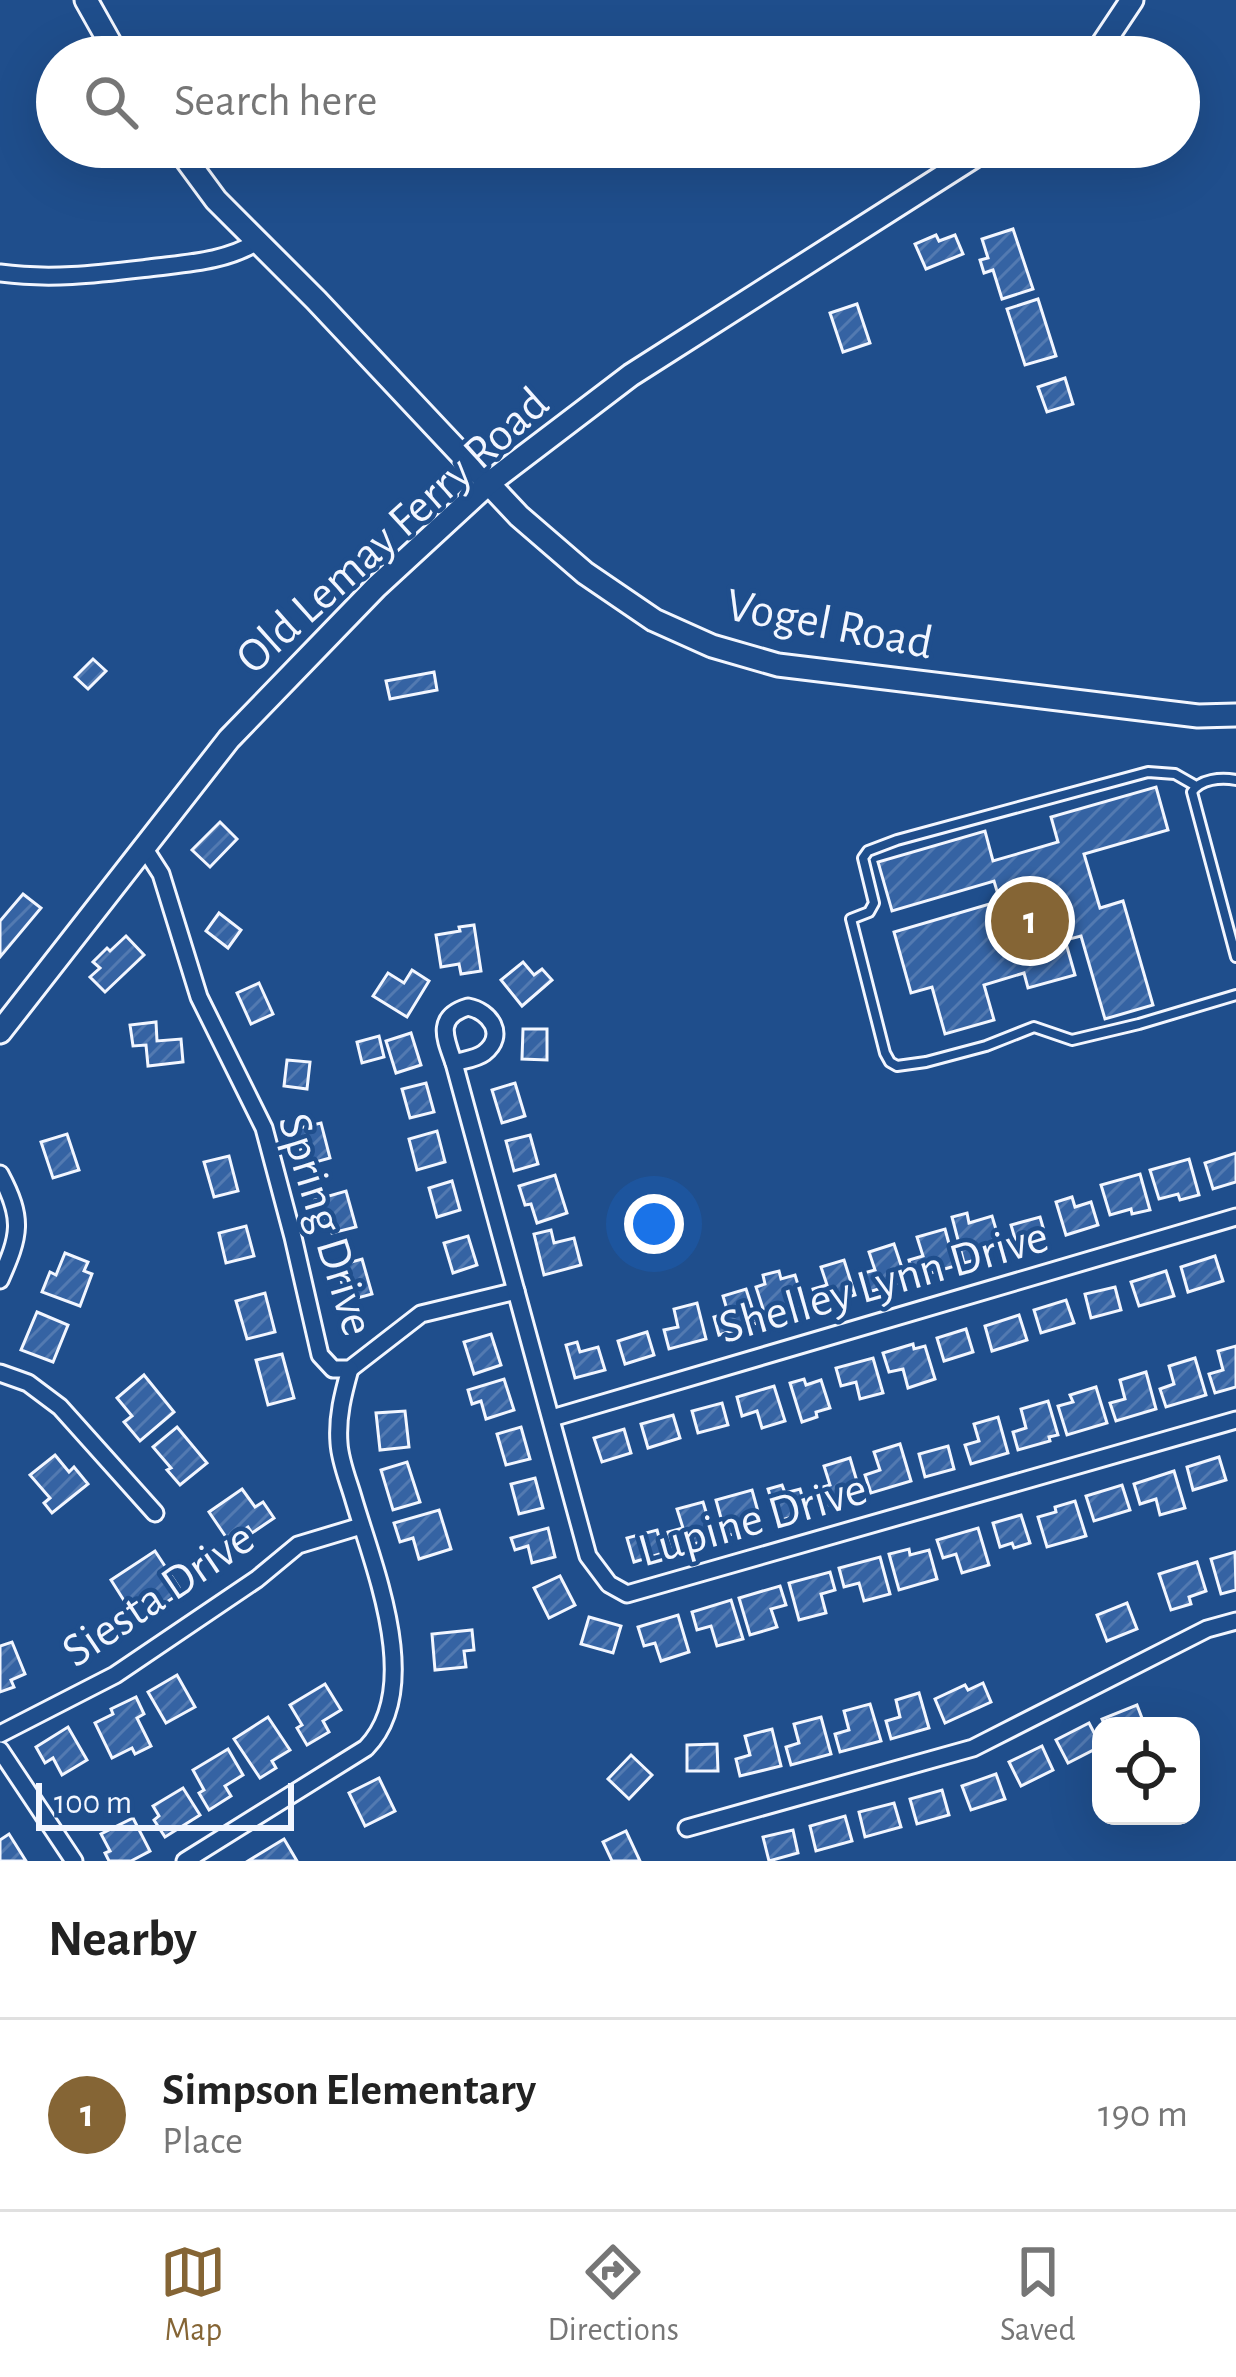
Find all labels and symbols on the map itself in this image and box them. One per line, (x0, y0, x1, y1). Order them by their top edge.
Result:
street label: Old Lemay Ferry Road (228, 379, 558, 683)
street label: Vogel Road (722, 581, 937, 668)
pin: 1 (991, 876, 1069, 966)
street label: Spring Drive (269, 1108, 382, 1342)
your location (624, 1194, 684, 1254)
street label: Shelley Lynn Drive (714, 1213, 1054, 1353)
street label: Lupine Drive (633, 1465, 872, 1576)
street label: Siesta Drive (54, 1514, 263, 1677)
scale bar (36, 1777, 294, 1830)

